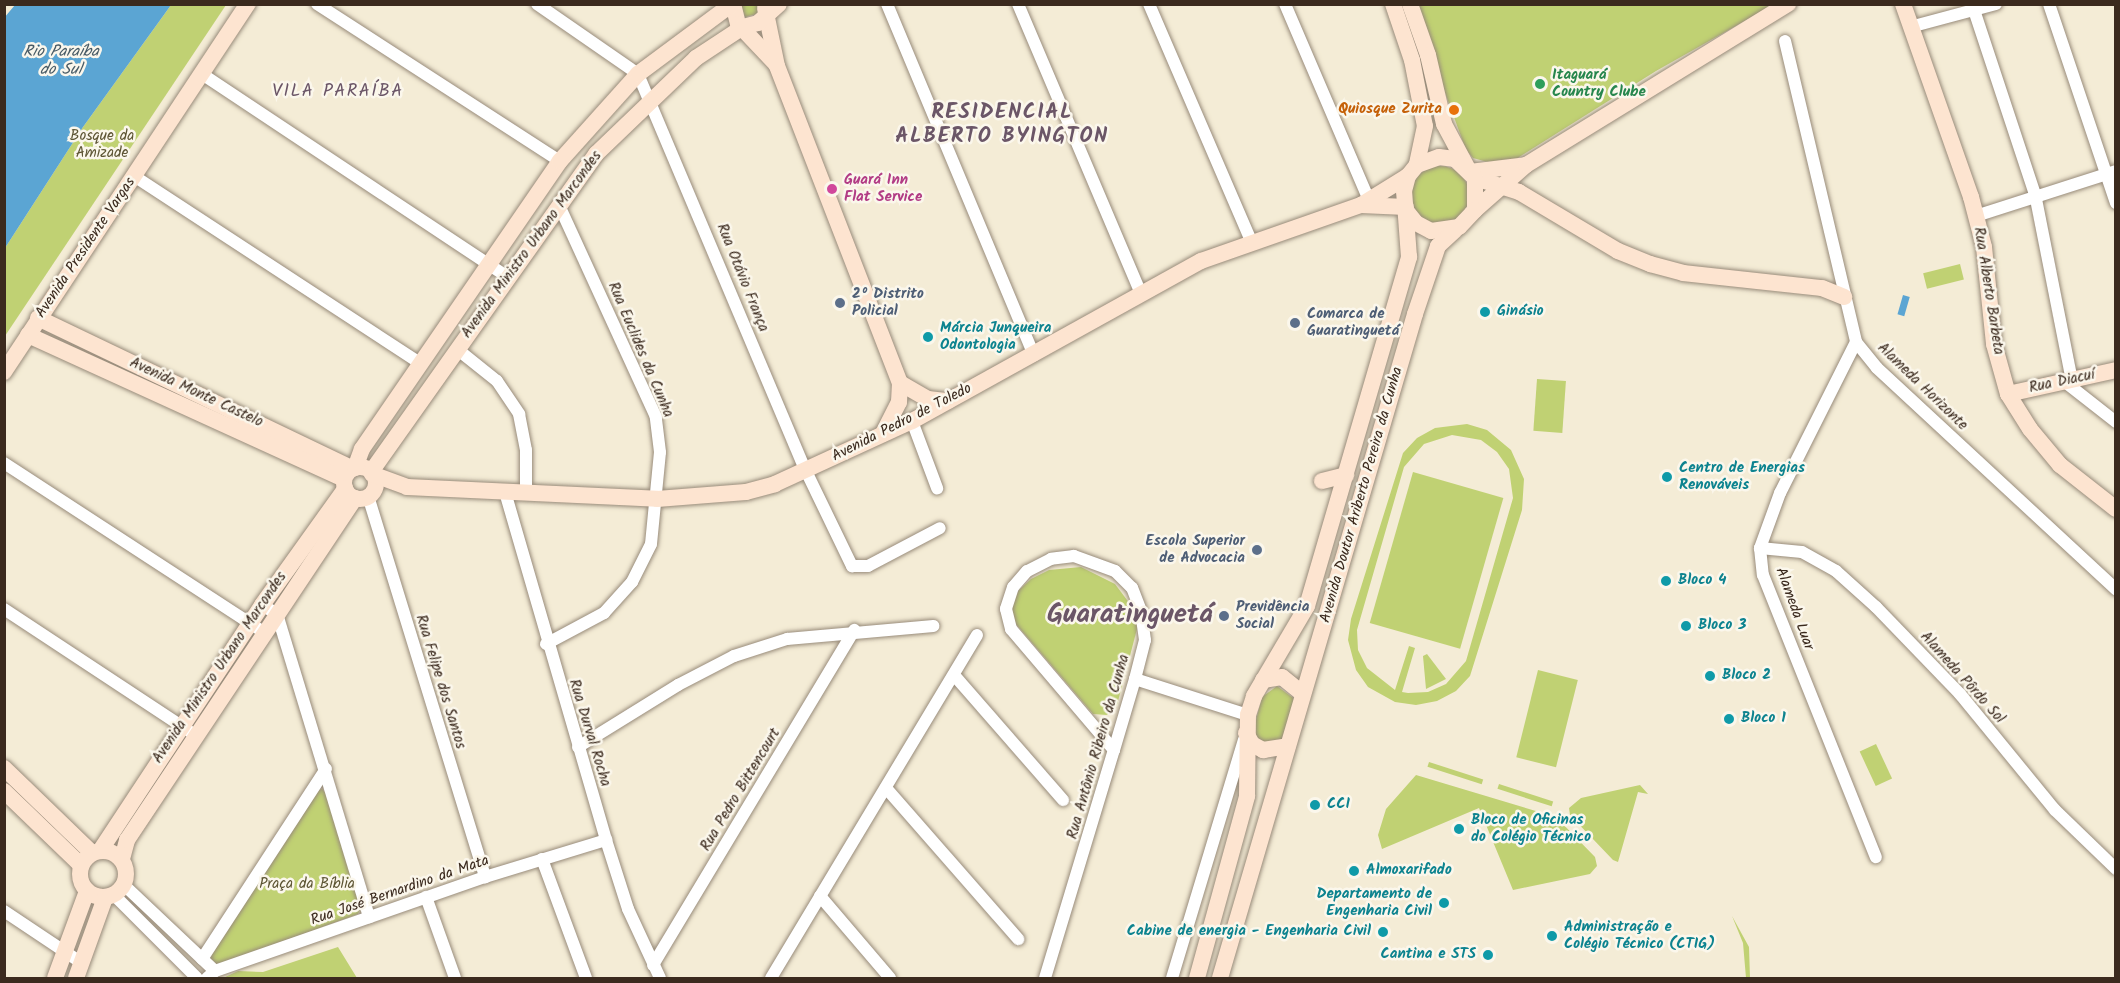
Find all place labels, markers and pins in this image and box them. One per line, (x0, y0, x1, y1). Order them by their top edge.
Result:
place label: Itaguará Country Clube (1552, 66, 1646, 101)
marker: Itaguará Country Clube (1533, 77, 1547, 91)
place label: Quiosque Zurita (1338, 101, 1442, 119)
marker: Quiosque Zurita (1447, 103, 1461, 117)
place label: Guará Inn Flat Service (844, 171, 922, 206)
marker: Guará Inn Flat Service (825, 182, 839, 196)
place label: 2º Distrito Policial (852, 285, 924, 320)
marker: 2º Distrito Policial (833, 296, 847, 310)
place label: Ginásio (1497, 303, 1544, 321)
place label: Comarca de Guaratinguetá (1307, 305, 1399, 340)
marker: Ginásio (1478, 305, 1492, 319)
marker: Comarca de Guaratinguetá (1288, 316, 1302, 330)
place label: Márcia Junqueira Odontologia (940, 319, 1051, 354)
marker: Márcia Junqueira Odontologia (921, 330, 935, 344)
place label: Centro de Energias Renováveis (1679, 459, 1805, 494)
marker: Centro de Energias Renováveis (1660, 470, 1674, 484)
place label: Escola Superior de Advocacia (1146, 532, 1245, 567)
marker: Escola Superior de Advocacia (1250, 543, 1264, 557)
place label: Bloco 4 (1678, 572, 1726, 590)
marker: Bloco 4 (1659, 574, 1673, 588)
place label: Previdência Social (1236, 598, 1309, 633)
marker: Previdência Social (1217, 609, 1231, 623)
place label: Bloco 3 (1698, 617, 1746, 635)
marker: Bloco 3 (1679, 619, 1693, 633)
place label: Bloco 2 (1722, 667, 1771, 685)
marker: Bloco 2 (1703, 669, 1717, 683)
place label: Bloco 1 (1741, 710, 1786, 728)
marker: Bloco 1 (1722, 712, 1736, 726)
place label: CCI (1327, 796, 1350, 814)
marker: CCI (1308, 798, 1322, 812)
place label: Bloco de Oficinas do Colégio Técnico (1471, 811, 1591, 846)
marker: Bloco de Oficinas do Colégio Técnico (1452, 822, 1466, 836)
place label: Almoxarifado (1366, 862, 1452, 880)
marker: Almoxarifado (1347, 864, 1361, 878)
place label: Departamento de Engenharia Civil (1316, 885, 1432, 920)
marker: Departamento de Engenharia Civil (1437, 896, 1451, 910)
place label: Administração e Colégio Técnico (CTIG) (1564, 918, 1715, 953)
place label: Cabine de energia - Engenharia Civil (1127, 923, 1371, 941)
marker: Cabine de energia - Engenharia Civil (1376, 925, 1390, 939)
marker: Administração e Colégio Técnico (CTIG) (1545, 929, 1559, 943)
place label: Cantina e STS (1381, 946, 1476, 964)
marker: Cantina e STS (1481, 948, 1495, 962)

